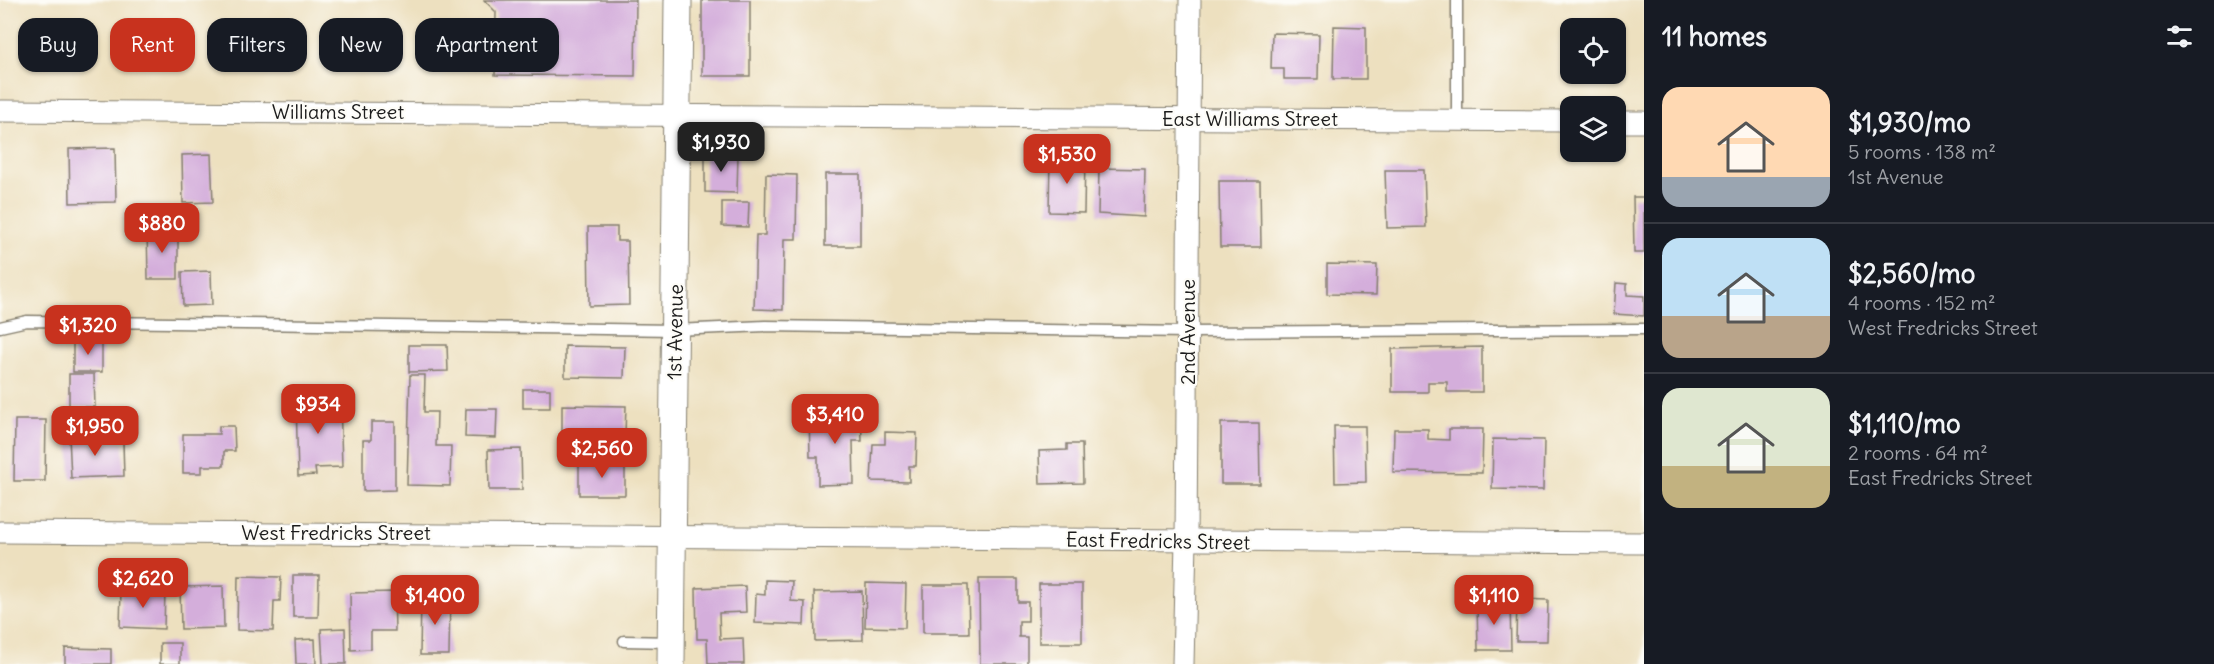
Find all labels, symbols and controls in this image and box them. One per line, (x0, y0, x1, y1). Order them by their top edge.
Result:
chip: Buy (18, 18, 98, 72)
chip: Rent (110, 18, 195, 72)
chip: Filters (207, 18, 307, 72)
chip: New (319, 18, 403, 72)
chip: Apartment (415, 18, 559, 72)
map controls (1560, 18, 1626, 162)
button: locate (1560, 18, 1626, 84)
text: 11 homes (1662, 20, 1767, 53)
icon: filters (2163, 20, 2196, 53)
button: layers (1560, 96, 1626, 162)
street label: Williams Street (272, 99, 404, 124)
street label: East Williams Street (1162, 106, 1338, 131)
text: $1,930/mo (1848, 106, 1971, 139)
icon: home (1710, 111, 1782, 183)
pin: $1,930 (672, 122, 770, 173)
text: $1,930 (692, 129, 750, 154)
pin: $1,530 (1018, 134, 1116, 185)
text: 5 rooms · 138 m² (1848, 139, 1996, 164)
text: $1,530 (1038, 141, 1096, 166)
text: 1st Avenue (1848, 164, 1944, 189)
pin: $880 (126, 203, 198, 254)
text: $880 (138, 210, 186, 235)
text: $2,560/mo (1848, 257, 1975, 290)
icon: home (1710, 262, 1782, 334)
street label: 2nd Avenue (1175, 279, 1200, 385)
street label: 1st Avenue (661, 284, 688, 380)
text: 4 rooms · 152 m² (1848, 290, 1996, 315)
pin: $1,320 (39, 305, 137, 356)
text: $1,320 (59, 312, 117, 337)
text: West Fredricks Street (1848, 315, 2038, 340)
pin: $934 (282, 384, 354, 435)
text: $934 (295, 391, 341, 416)
pin: $3,410 (786, 394, 884, 445)
text: $3,410 (806, 401, 864, 426)
pin: $1,950 (46, 406, 144, 457)
text: $1,110/mo (1848, 407, 1961, 440)
icon: home (1710, 412, 1782, 484)
text: $1,950 (65, 413, 125, 438)
pin: $2,560 (553, 428, 651, 479)
text: $2,560 (571, 435, 633, 460)
text: 2 rooms · 64 m² (1848, 440, 1988, 465)
text: East Fredricks Street (1848, 465, 2032, 490)
street label: West Fredricks Street (241, 520, 431, 545)
street label: East Fredricks Street (1066, 526, 1251, 555)
pin: $2,620 (94, 558, 192, 609)
text: $2,620 (112, 565, 174, 590)
pin: $1,400 (386, 575, 484, 626)
pin: $1,110 (1445, 575, 1543, 626)
text: $1,400 (405, 582, 465, 607)
text: $1,110 (1468, 582, 1520, 607)

